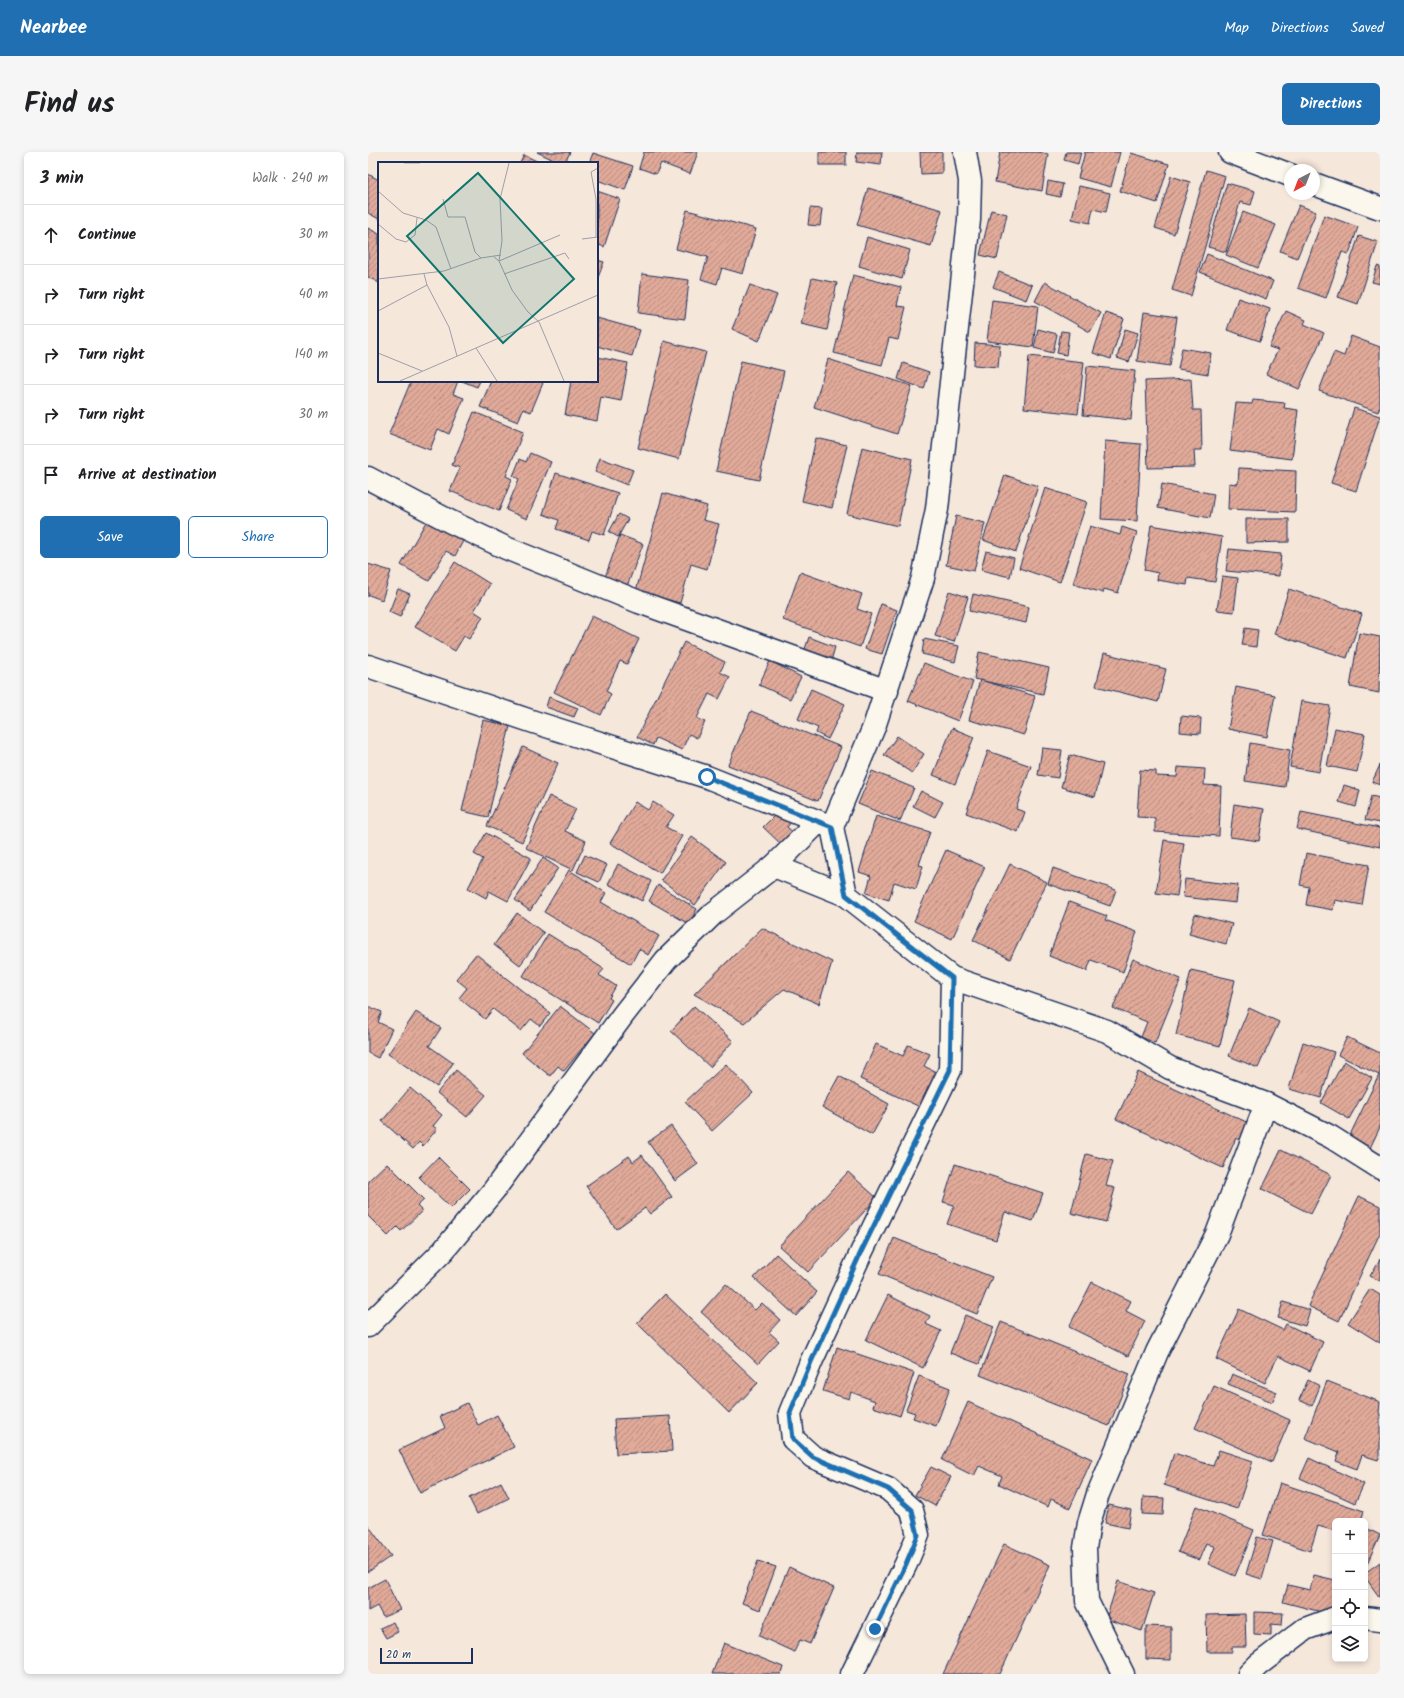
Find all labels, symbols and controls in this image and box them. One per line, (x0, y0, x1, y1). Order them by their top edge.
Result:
text: Nearbee (20, 13, 87, 43)
text: Map (1224, 17, 1249, 39)
text: Directions (1271, 17, 1329, 39)
text: Saved (1351, 17, 1384, 39)
text: Find us (24, 82, 115, 127)
button: Directions (1282, 83, 1380, 125)
inset map (378, 162, 598, 382)
north arrow (1284, 164, 1320, 200)
text: 3 min (40, 165, 84, 192)
text: Walk · 240 m (252, 168, 328, 189)
text: Continue (78, 223, 136, 247)
icon: ahead (40, 224, 62, 246)
text: 30 m (299, 224, 328, 245)
text: Turn right (78, 283, 145, 307)
icon: right (40, 284, 62, 306)
text: 40 m (299, 284, 328, 305)
text: Turn right (78, 343, 145, 367)
icon: right (40, 344, 62, 366)
text: 140 m (295, 344, 328, 365)
text: Turn right (78, 403, 145, 427)
icon: right (40, 404, 62, 426)
text: 30 m (299, 404, 328, 425)
text: Arrive at destination (78, 463, 217, 487)
icon: arrive (40, 464, 62, 486)
button: Save (40, 516, 180, 558)
button: Share (188, 516, 328, 558)
route start (698, 768, 716, 786)
map controls (1332, 1518, 1368, 1662)
button: + (1332, 1518, 1368, 1554)
button: − (1332, 1554, 1368, 1590)
button: locate (1332, 1590, 1368, 1626)
route end (866, 1620, 884, 1638)
button: layers (1332, 1626, 1368, 1662)
scale bar (380, 1646, 473, 1665)
text: 20 m (386, 1646, 411, 1664)

